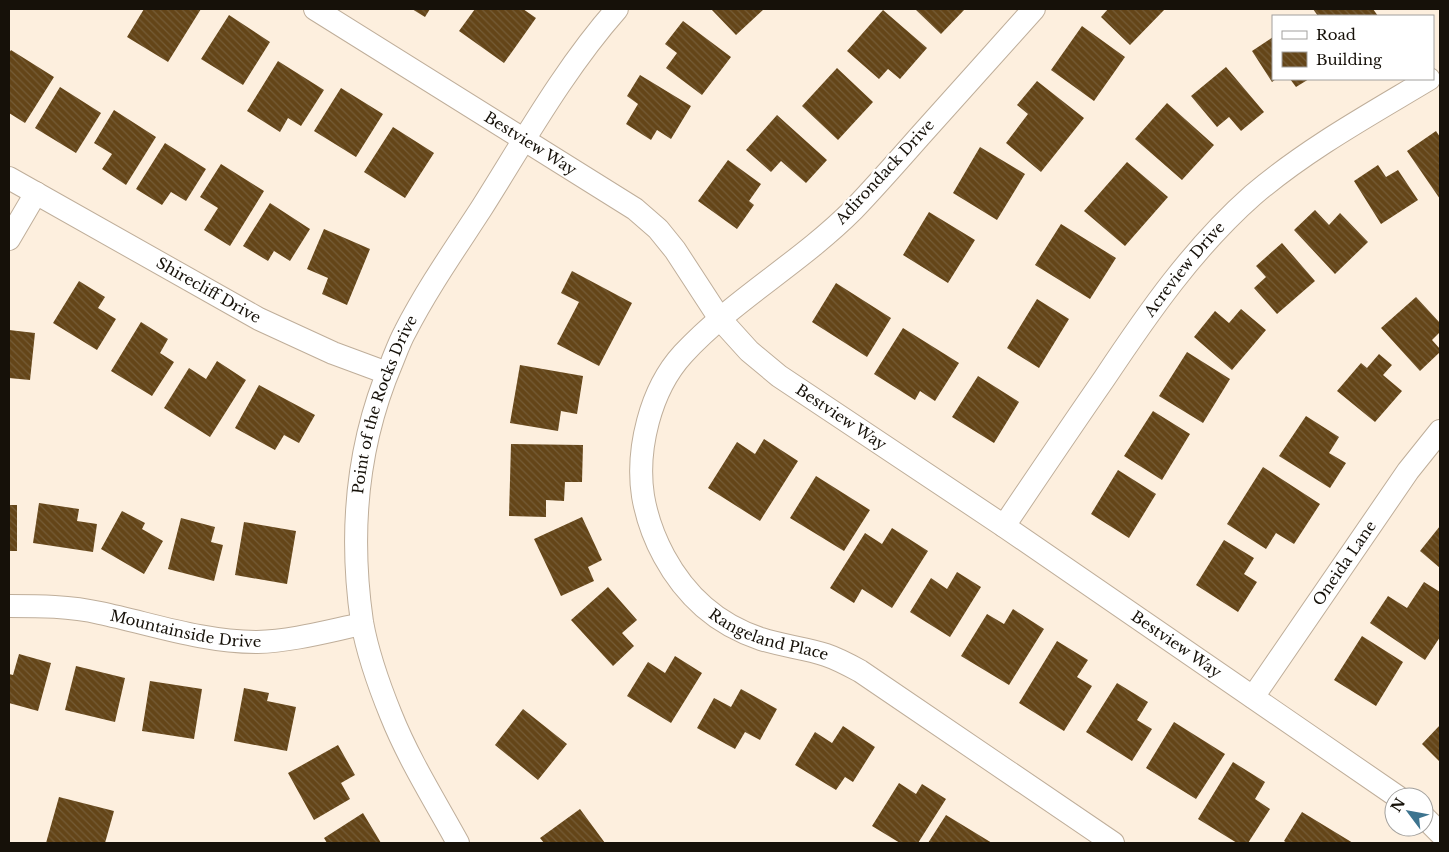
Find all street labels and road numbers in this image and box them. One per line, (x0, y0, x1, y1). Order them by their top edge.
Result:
street label: Bestview Way (481, 107, 581, 179)
street label: Adirondack Drive (830, 115, 938, 229)
street label: Acreview Drive (1139, 218, 1229, 321)
street label: Shirecliff Drive (153, 253, 264, 327)
street label: Point of the Rocks Drive (348, 312, 421, 495)
street label: Bestview Way (792, 380, 891, 454)
street label: Oneida Lane (1308, 517, 1380, 609)
street label: Rangeland Place (705, 604, 831, 664)
street label: Mountainside Drive (108, 606, 261, 651)
street label: Bestview Way (1128, 606, 1226, 682)

